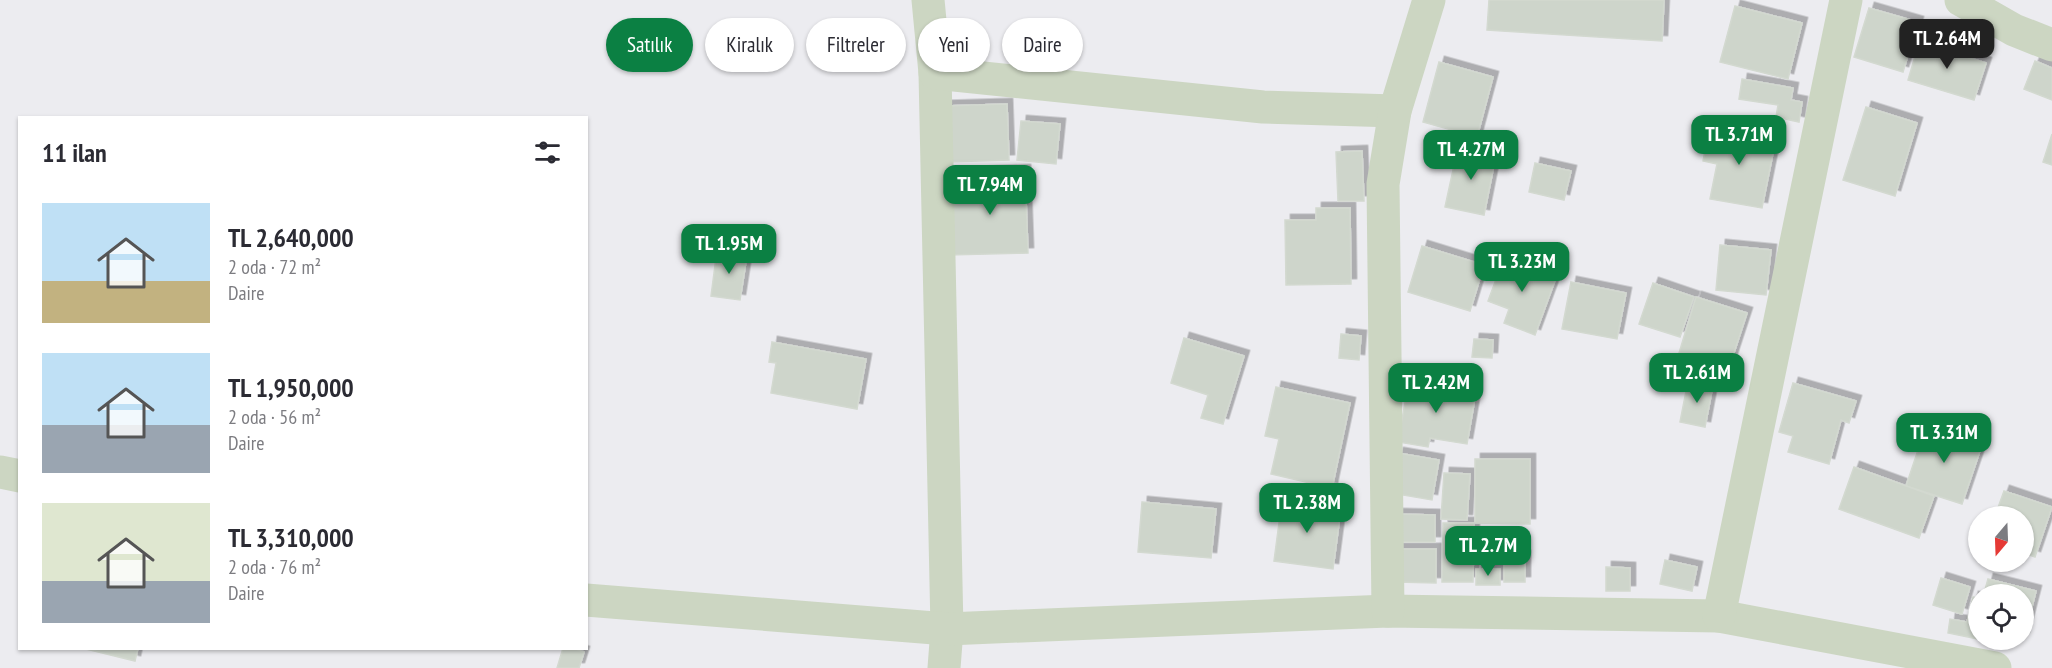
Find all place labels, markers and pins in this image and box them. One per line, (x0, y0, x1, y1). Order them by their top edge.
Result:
pin: TL 2.64M (1885, 19, 2009, 70)
pin: TL 3.71M (1677, 115, 1801, 166)
pin: TL 4.27M (1409, 130, 1533, 181)
pin: TL 7.94M (928, 165, 1052, 216)
pin: TL 1.95M (667, 224, 791, 275)
pin: TL 3.23M (1460, 242, 1584, 293)
pin: TL 2.61M (1635, 353, 1759, 404)
pin: TL 2.42M (1374, 363, 1498, 414)
pin: TL 3.31M (1882, 413, 2006, 464)
pin: TL 2.38M (1245, 483, 1369, 534)
pin: TL 2.7M (1433, 526, 1543, 577)

